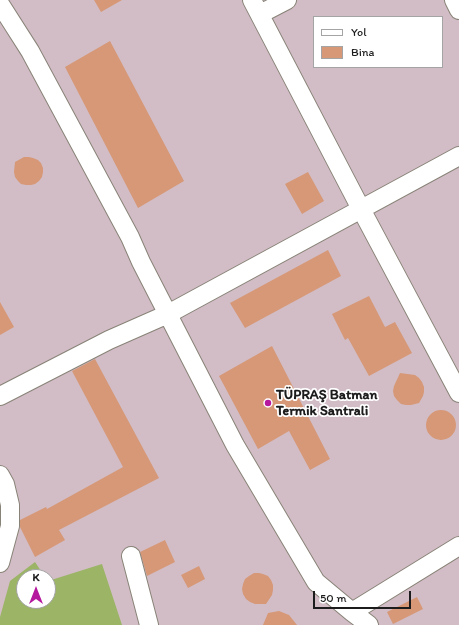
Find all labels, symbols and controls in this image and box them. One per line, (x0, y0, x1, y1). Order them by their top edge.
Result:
legend (313, 16, 443, 68)
text: Yol (351, 25, 367, 39)
text: Bina (351, 45, 375, 59)
place label: TÜPRAŞ Batman Termik Santrali (276, 387, 377, 420)
marker: TÜPRAŞ Batman Termik Santrali (263, 398, 273, 408)
north arrow (16, 569, 56, 609)
text: K (32, 571, 40, 584)
scale bar (315, 583, 413, 609)
text: 50 m (320, 591, 346, 605)

